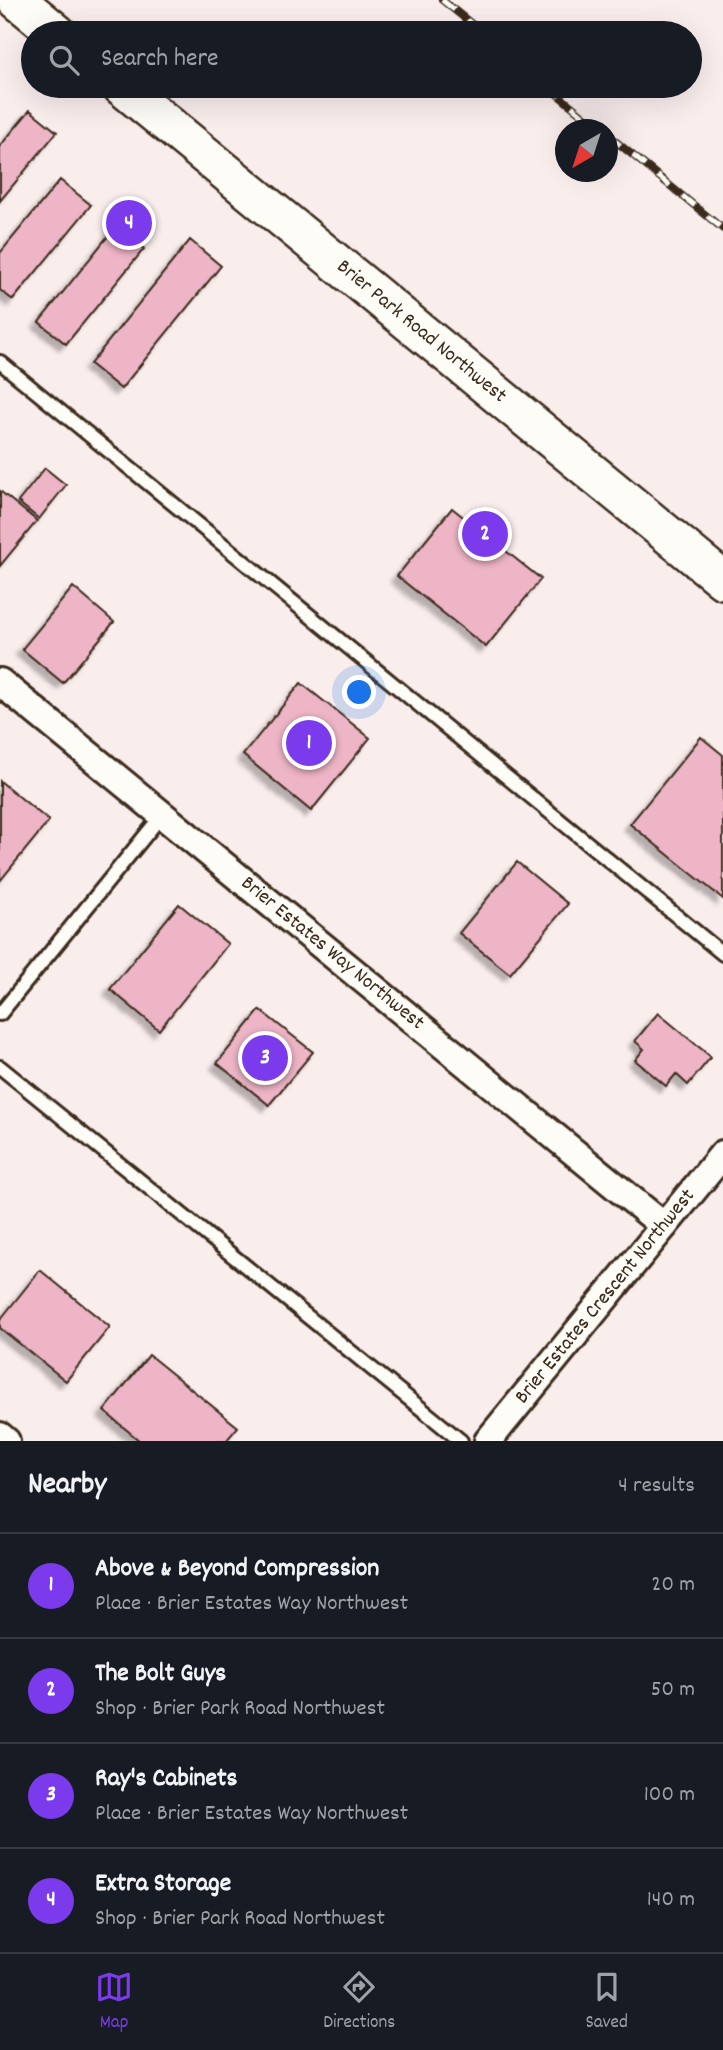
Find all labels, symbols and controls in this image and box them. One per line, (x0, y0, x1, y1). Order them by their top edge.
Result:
search box (21, 21, 702, 98)
icon: search (45, 41, 83, 79)
text: Search here (101, 41, 219, 78)
north arrow (555, 119, 618, 182)
pin: 4 (106, 197, 152, 249)
street label: Brier Park Road Northwest (329, 253, 513, 411)
pin: 2 (462, 508, 508, 560)
your location (342, 675, 376, 709)
pin: 1 (286, 717, 332, 769)
street label: Brier Estates Way Northwest (234, 870, 430, 1038)
pin: 3 (242, 1032, 288, 1084)
street label: Brier Estates Crescent Northwest (509, 1183, 703, 1411)
text: Nearby (28, 1465, 106, 1508)
text: 4 results (618, 1470, 695, 1503)
text: Above & Beyond Compression (95, 1551, 379, 1588)
text: 1 (48, 1569, 54, 1602)
text: 20 m (651, 1569, 695, 1602)
text: Place · Brier Estates Way Northwest (95, 1588, 408, 1621)
text: The Bolt Guys (95, 1656, 226, 1693)
text: 2 (46, 1674, 56, 1707)
text: 50 m (651, 1674, 695, 1707)
text: Shop · Brier Park Road Northwest (95, 1693, 385, 1726)
text: Ray's Cabinets (95, 1761, 237, 1798)
text: 3 (46, 1779, 56, 1812)
text: 100 m (644, 1779, 695, 1812)
text: Place · Brier Estates Way Northwest (95, 1798, 408, 1831)
text: Extra Storage (95, 1866, 231, 1903)
text: 4 (46, 1884, 56, 1917)
text: 140 m (647, 1884, 695, 1917)
text: Shop · Brier Park Road Northwest (95, 1903, 385, 1936)
tab: Map (95, 1968, 133, 2037)
tab: Directions (323, 1968, 395, 2037)
tab: Saved (585, 1968, 628, 2037)

